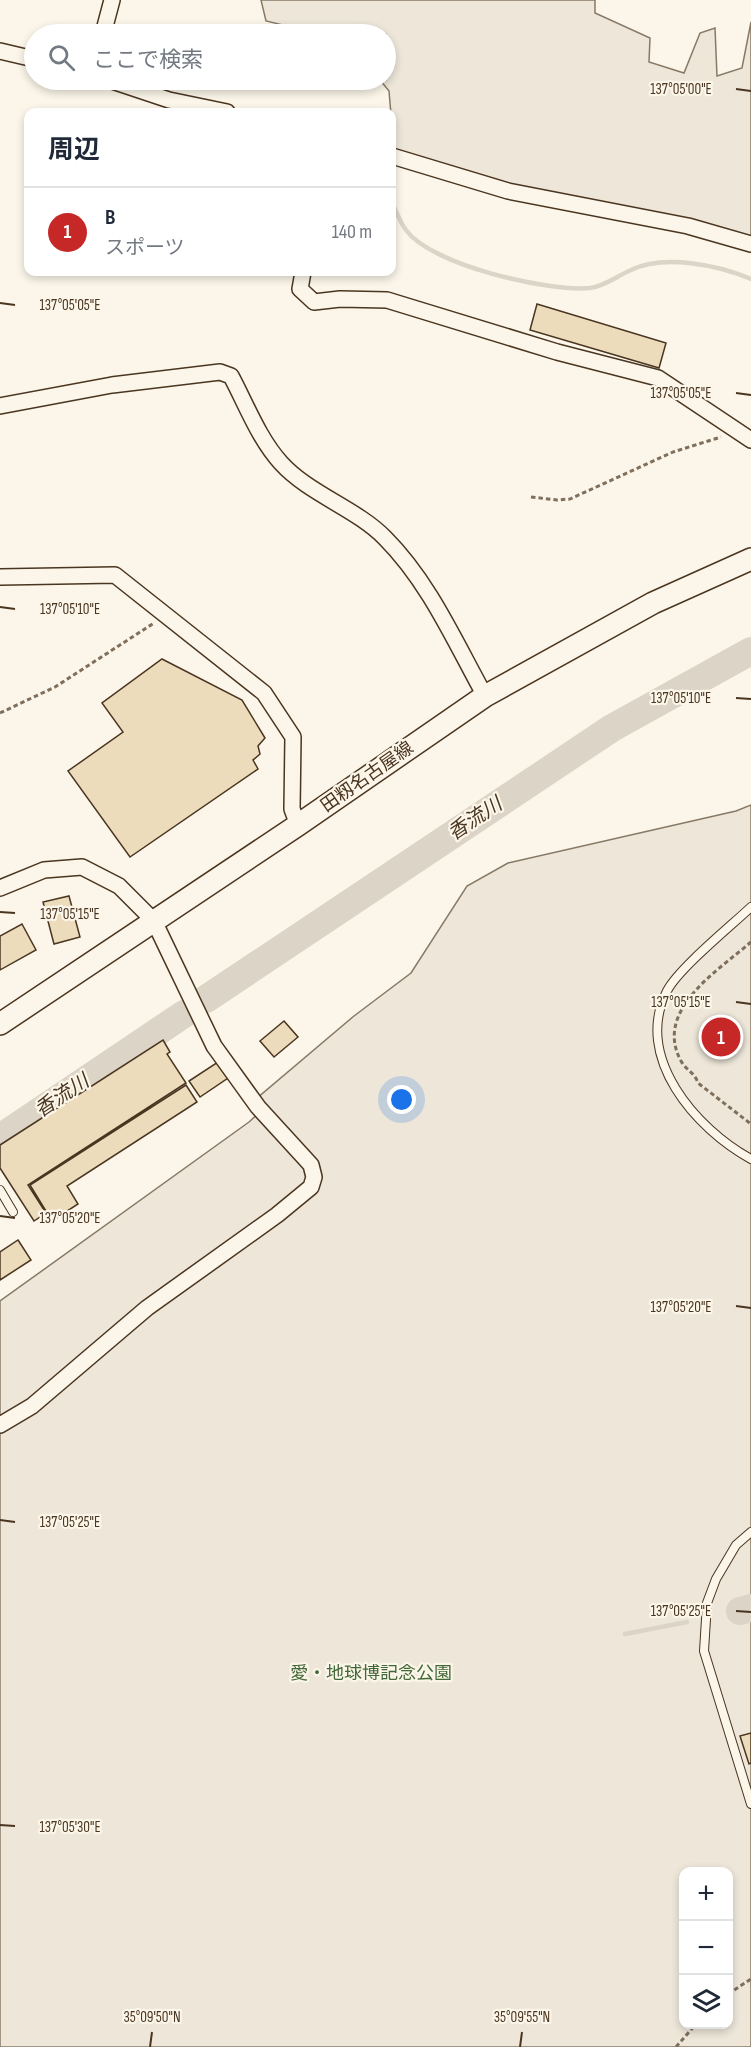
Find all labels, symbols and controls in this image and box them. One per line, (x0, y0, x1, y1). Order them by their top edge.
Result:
search box (24, 24, 396, 90)
icon: search (45, 41, 78, 74)
text: ここで検索 (93, 47, 203, 74)
text: 137°05'00"E (650, 80, 712, 99)
text: 周辺 (48, 135, 100, 166)
text: B (105, 204, 115, 231)
text: 1 (64, 220, 71, 244)
text: 140 m (332, 220, 372, 244)
text: スポーツ (105, 236, 185, 260)
text: 137°05'05"E (40, 296, 100, 315)
text: 137°05'05"E (651, 384, 711, 403)
text: 137°05'10"E (40, 600, 100, 619)
text: 137°05'10"E (651, 689, 711, 708)
street label: 田籾名古屋線 (317, 737, 417, 817)
water label: 香流川 (443, 791, 508, 846)
text: 137°05'15"E (40, 905, 100, 924)
text: 137°05'15"E (651, 993, 711, 1012)
pin: 1 (702, 1014, 740, 1060)
water label: 香流川 (30, 1068, 95, 1123)
your location (387, 1085, 416, 1114)
text: 137°05'20"E (39, 1209, 101, 1228)
text: 137°05'20"E (650, 1298, 712, 1317)
text: 137°05'25"E (40, 1513, 100, 1532)
text: 137°05'25"E (651, 1602, 711, 1621)
park label: 愛・地球博記念公園 (290, 1663, 452, 1684)
text: 137°05'30"E (39, 1818, 101, 1837)
map controls (679, 1867, 733, 2029)
button: + (679, 1867, 733, 1921)
button: − (679, 1921, 733, 1975)
button: layers (679, 1975, 733, 2029)
text: 35°09'50"N (123, 2008, 181, 2027)
text: 35°09'55"N (494, 2008, 550, 2027)

